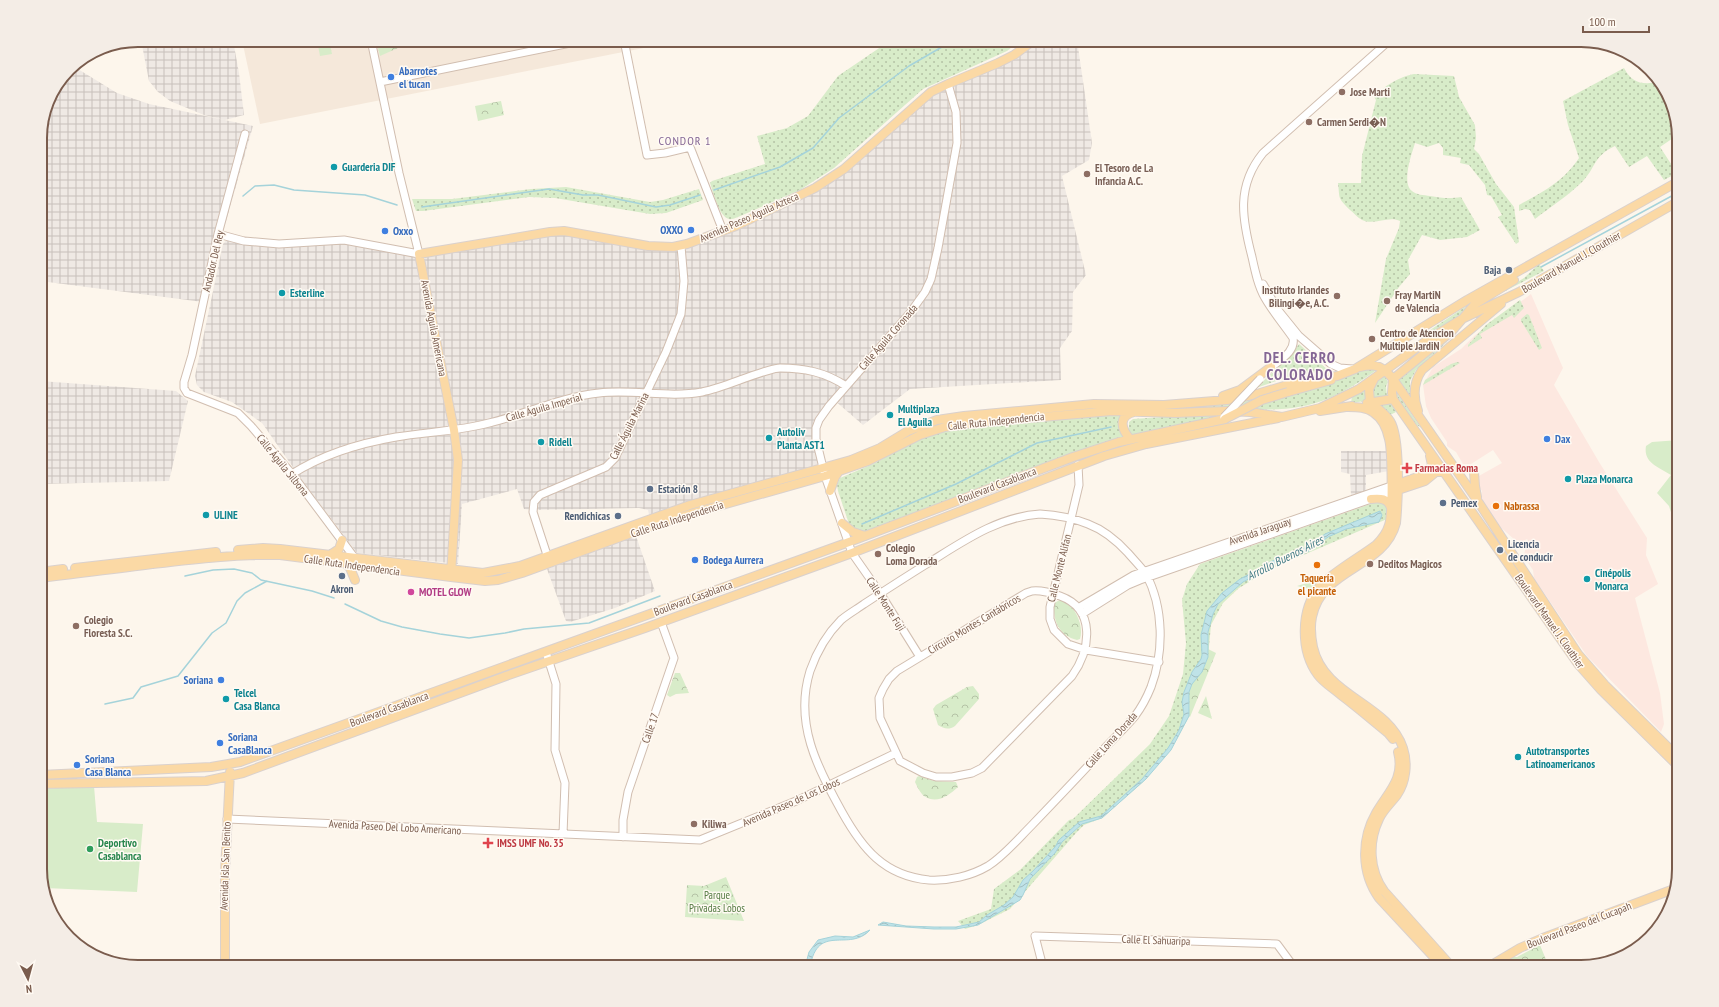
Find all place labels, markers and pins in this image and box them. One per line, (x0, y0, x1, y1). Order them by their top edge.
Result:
place label: Abarrotes el tucan (398, 64, 437, 91)
marker: Abarrotes el tucan (386, 72, 396, 82)
place label: Jose Marti (1349, 85, 1390, 99)
marker: Jose Marti (1337, 87, 1347, 97)
place label: Carmen Serdi�N (1317, 115, 1386, 129)
marker: Carmen Serdi�N (1304, 117, 1314, 127)
place label: Guarderia DIF (342, 160, 396, 174)
place label: El Tesoro de La Infancia A.C. (1095, 161, 1154, 188)
marker: Guarderia DIF (329, 162, 339, 172)
marker: El Tesoro de La Infancia A.C. (1082, 169, 1092, 179)
place label: OXXO (660, 223, 683, 237)
place label: Oxxo (393, 224, 413, 238)
marker: OXXO (686, 225, 696, 235)
marker: Oxxo (380, 226, 390, 236)
place label: Baja (1484, 263, 1501, 277)
marker: Baja (1504, 265, 1514, 275)
place label: Instituto Irlandes Bilingi�e, A.C. (1262, 283, 1329, 310)
place label: Esterline (290, 286, 325, 300)
marker: Esterline (277, 288, 287, 298)
place label: Fray MartiN de Valencia (1395, 288, 1441, 315)
marker: Instituto Irlandes Bilingi�e, A.C. (1332, 291, 1342, 301)
marker: Fray MartiN de Valencia (1382, 296, 1392, 306)
place label: Centro de Atencion Multiple JardiN (1380, 326, 1454, 353)
marker: Centro de Atencion Multiple JardiN (1367, 334, 1377, 344)
place label: Multiplaza El Aguila (898, 402, 940, 429)
marker: Multiplaza El Aguila (885, 410, 895, 420)
place label: Autoliv Planta AST1 (776, 425, 825, 452)
place label: Dax (1555, 432, 1570, 446)
marker: Autoliv Planta AST1 (764, 433, 774, 443)
marker: Dax (1542, 434, 1552, 444)
place label: Ridell (549, 435, 572, 449)
marker: Ridell (536, 437, 546, 447)
place label: Farmacias Roma (1415, 461, 1478, 475)
marker: Farmacias Roma (1402, 463, 1412, 473)
place label: Plaza Monarca (1576, 472, 1633, 486)
marker: Plaza Monarca (1563, 474, 1573, 484)
place label: Estación 8 (658, 482, 698, 496)
marker: Estación 8 (645, 484, 655, 494)
place label: Pemex (1451, 496, 1477, 510)
marker: Pemex (1438, 498, 1448, 508)
place label: Nabrassa (1504, 499, 1540, 513)
marker: Nabrassa (1491, 501, 1501, 511)
place label: ULINE (214, 508, 238, 522)
place label: Rendichicas (564, 509, 610, 523)
marker: ULINE (201, 510, 211, 520)
marker: Rendichicas (613, 511, 623, 521)
place label: Licencia de conducir (1508, 537, 1554, 564)
place label: Colegio Loma Dorada (886, 541, 938, 568)
marker: Licencia de conducir (1495, 545, 1505, 555)
marker: Colegio Loma Dorada (873, 549, 883, 559)
place label: Bodega Aurrera (703, 553, 764, 567)
marker: Bodega Aurrera (690, 555, 700, 565)
place label: Deditos Magicos (1378, 557, 1442, 571)
marker: Deditos Magicos (1365, 559, 1375, 569)
marker: Taquería el picante (1312, 560, 1322, 570)
place label: Cinépolis Monarca (1595, 566, 1631, 593)
marker: Akron (337, 571, 347, 581)
place label: Taquería el picante (1298, 571, 1336, 598)
marker: Cinépolis Monarca (1582, 574, 1592, 584)
place label: Akron (329, 582, 354, 596)
place label: MOTEL GLOW (419, 585, 471, 599)
marker: MOTEL GLOW (406, 587, 416, 597)
place label: Colegio Floresta S.C. (84, 613, 132, 640)
marker: Colegio Floresta S.C. (71, 621, 81, 631)
place label: Soriana (184, 673, 213, 687)
marker: Soriana (216, 675, 226, 685)
place label: Telcel Casa Blanca (234, 686, 281, 713)
marker: Telcel Casa Blanca (221, 694, 231, 704)
place label: Soriana CasaBlanca (228, 730, 272, 757)
marker: Soriana CasaBlanca (215, 738, 225, 748)
place label: Autotransportes Latinoamericanos (1525, 744, 1595, 771)
place label: Soriana Casa Blanca (85, 752, 132, 779)
marker: Autotransportes Latinoamericanos (1513, 752, 1523, 762)
marker: Soriana Casa Blanca (72, 760, 82, 770)
place label: Kiliwa (702, 817, 727, 831)
marker: Kiliwa (689, 819, 699, 829)
place label: Deportivo Casablanca (98, 836, 142, 863)
place label: IMSS UMF No. 35 (497, 836, 564, 850)
marker: IMSS UMF No. 35 (482, 837, 494, 849)
marker: Deportivo Casablanca (85, 844, 95, 854)

